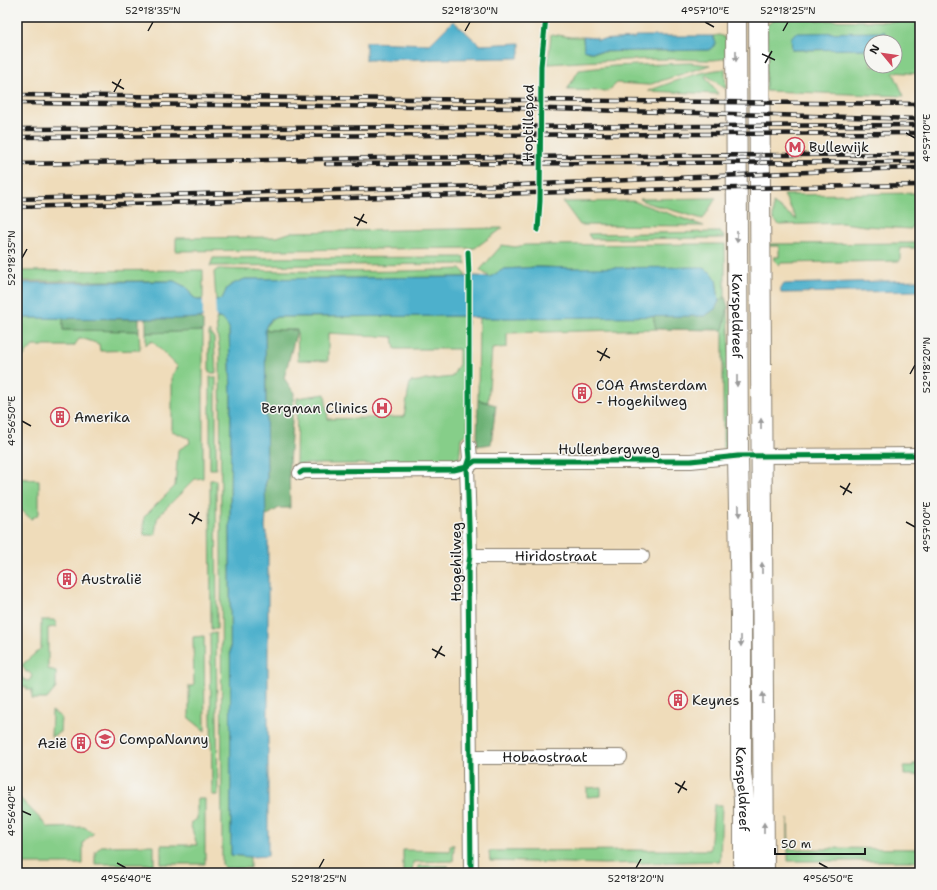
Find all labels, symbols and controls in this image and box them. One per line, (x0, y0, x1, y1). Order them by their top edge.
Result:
text: 52°18'35"N (125, 4, 181, 17)
text: 52°18'30"N (442, 4, 498, 17)
text: 4°57'10"E (681, 4, 729, 17)
text: 52°18'25"N (760, 4, 816, 17)
north arrow (863, 34, 903, 74)
text: N (866, 42, 884, 57)
one-way arrow (733, 50, 739, 63)
street label: Hoptillepad (518, 84, 538, 162)
text: 4°57'10"E (920, 114, 933, 162)
metro station icon: Bullewijk (784, 136, 806, 158)
place label: Bullewijk (809, 138, 869, 156)
one-way arrow (757, 152, 763, 165)
text: 52°18'35"N (5, 230, 18, 286)
one-way arrow (734, 231, 740, 244)
street label: Karspeldreef (728, 273, 747, 359)
text: 52°18'20"N (920, 337, 933, 393)
one-way arrow (734, 375, 740, 388)
place label: COA Amsterdam - Hogehilweg (596, 376, 707, 410)
building icon: COA Amsterdam - Hogehilweg (571, 382, 593, 404)
text: 4°56'50"E (5, 396, 18, 446)
hospital icon: Bergman Clinics (371, 397, 393, 419)
place label: Bergman Clinics (261, 399, 368, 417)
building icon: Amerika (49, 406, 71, 428)
place label: Amerika (74, 408, 130, 426)
one-way arrow (758, 417, 764, 430)
street label: Hullenbergweg (558, 440, 660, 458)
text: 4°57'00"E (920, 501, 933, 553)
one-way arrow (736, 505, 742, 518)
street label: Hogehilweg (447, 522, 465, 602)
street label: Hiridostraat (515, 547, 597, 565)
one-way arrow (759, 561, 765, 574)
building icon: Australië (56, 568, 78, 590)
place label: Australië (81, 570, 142, 588)
one-way arrow (738, 635, 744, 648)
building icon: Keynes (667, 689, 689, 711)
place label: Keynes (692, 691, 740, 709)
one-way arrow (760, 691, 766, 704)
school or university icon: CompaNanny (94, 728, 116, 750)
place label: CompaNanny (119, 730, 209, 748)
building icon: Azië (70, 732, 92, 754)
place label: Azië (38, 734, 67, 752)
street label: Karspeldreef (732, 746, 753, 832)
street label: Hobaostraat (502, 748, 588, 766)
text: 4°56'40"E (5, 786, 18, 836)
one-way arrow (760, 822, 767, 834)
scale bar (775, 830, 865, 856)
text: 50 m (781, 836, 811, 852)
text: 4°56'40"E (101, 872, 151, 885)
text: 52°18'25"N (291, 872, 347, 885)
text: 52°18'20"N (608, 872, 664, 885)
text: 4°56'50"E (803, 872, 853, 885)

